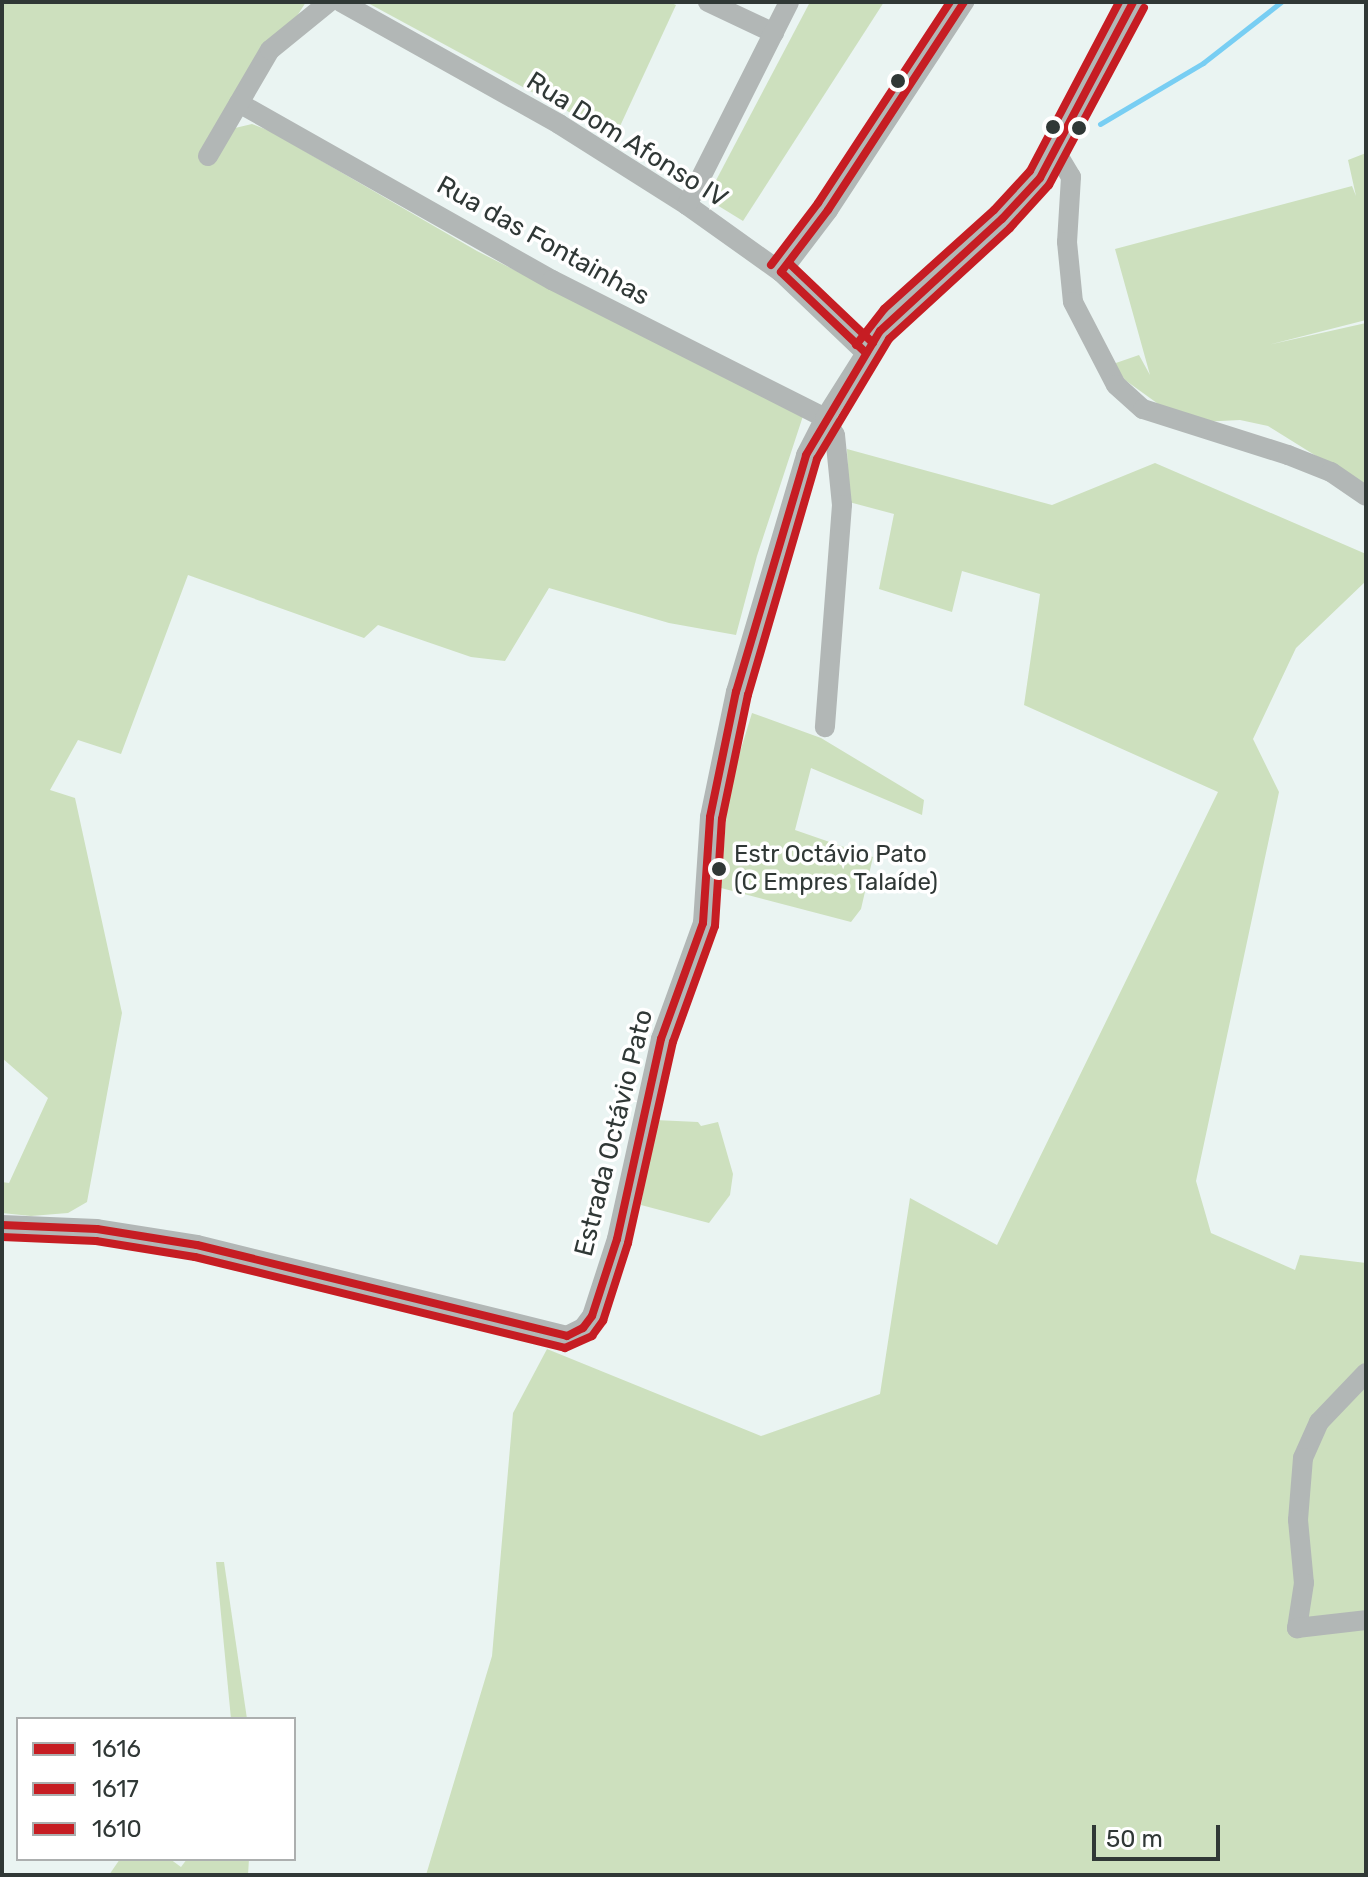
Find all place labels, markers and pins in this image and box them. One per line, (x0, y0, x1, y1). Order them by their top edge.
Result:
unlabelled marker (890, 73, 906, 89)
unlabelled marker (1045, 119, 1061, 135)
unlabelled marker (1071, 120, 1087, 136)
place label: Estr Octávio Pato (C Empres Talaíde) (734, 841, 939, 897)
marker: Estr Octávio Pato (C Empres Talaíde) (711, 861, 727, 877)

